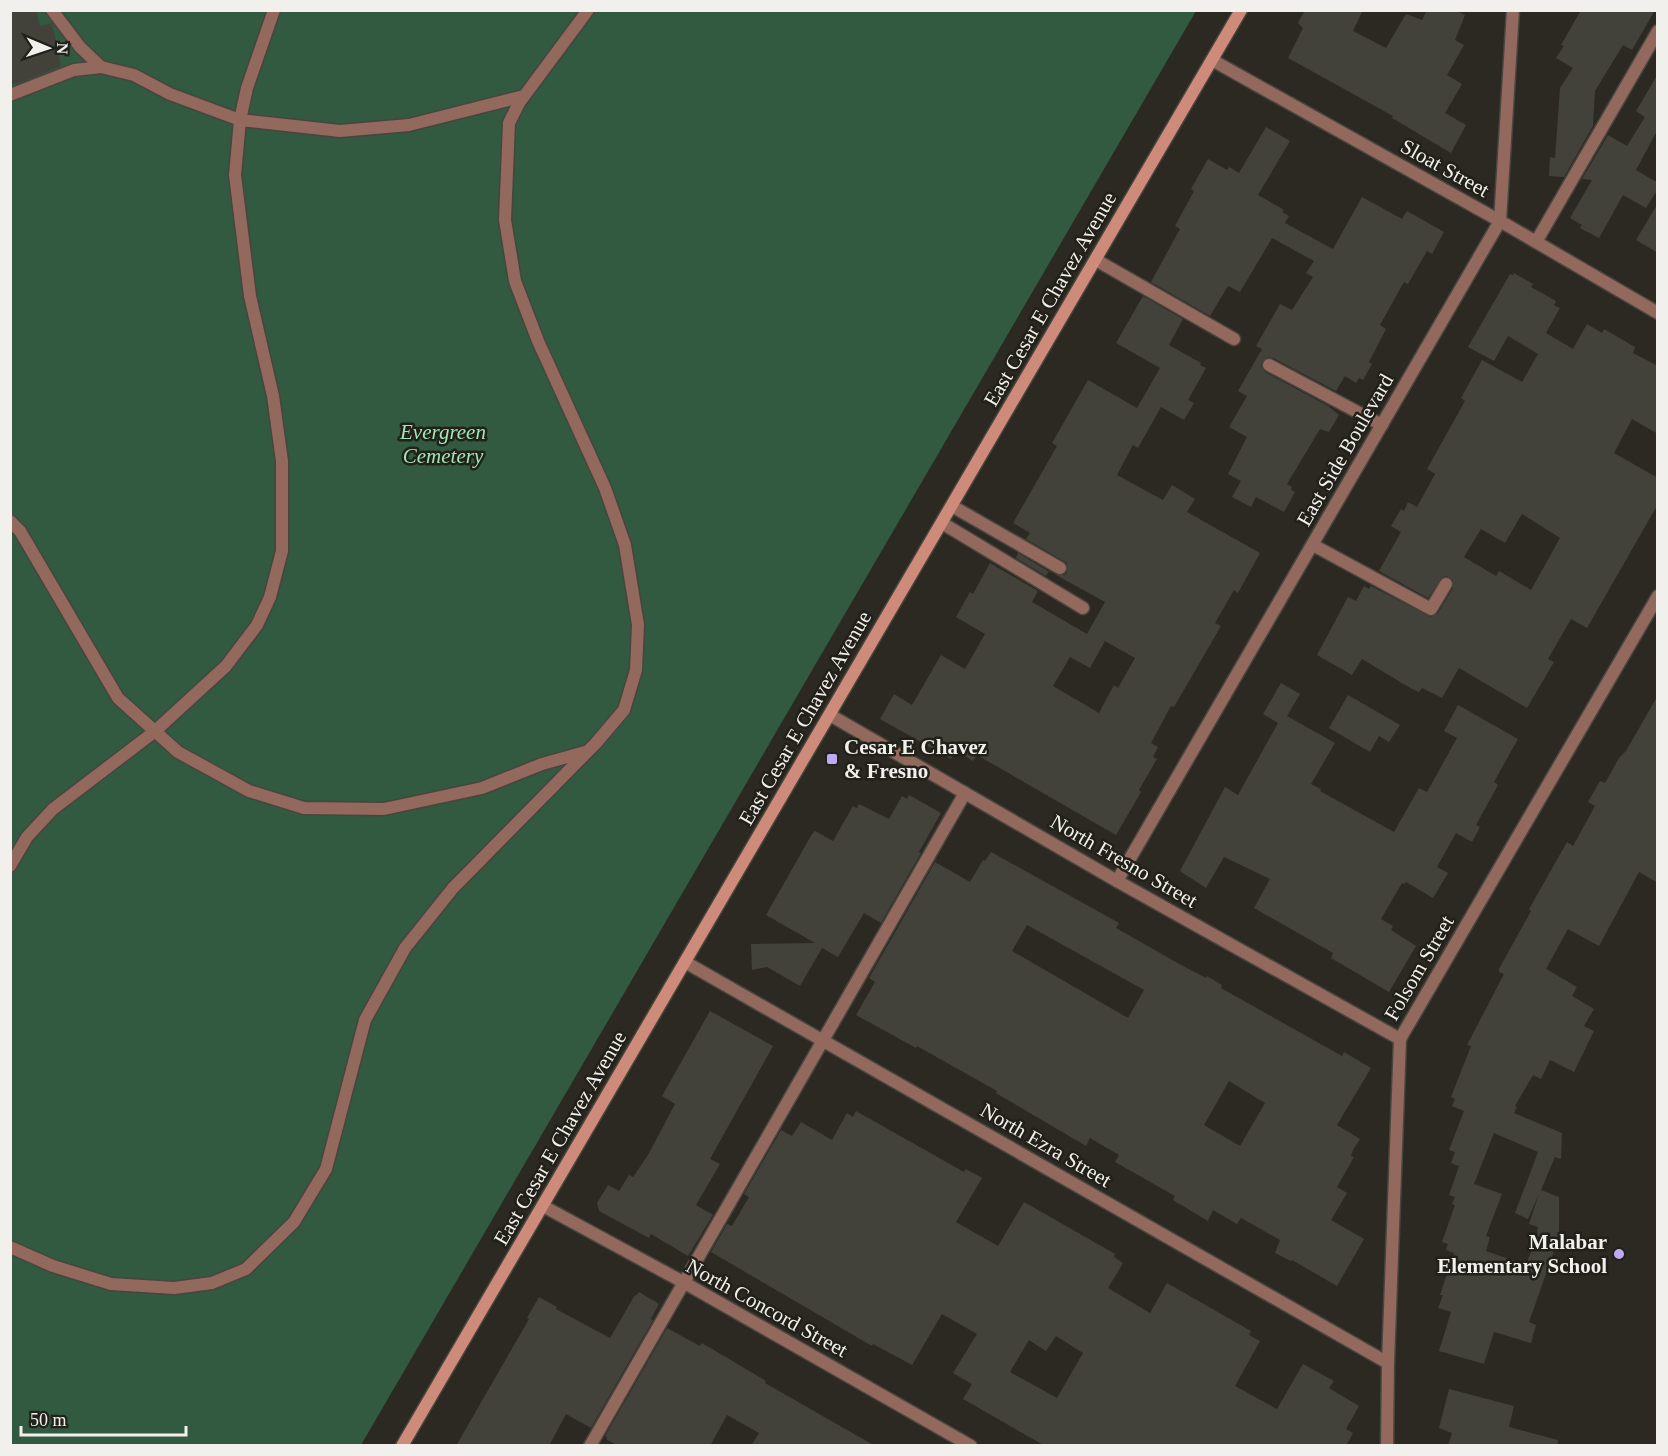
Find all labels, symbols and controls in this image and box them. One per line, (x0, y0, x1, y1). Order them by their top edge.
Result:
north arrow (18, 18, 78, 78)
text: N (54, 42, 71, 55)
street label: Sloat Street (1397, 134, 1494, 202)
street label: East Cesar E Chavez Avenue (979, 188, 1121, 410)
street label: East Side Boulevard (1292, 369, 1399, 530)
park label: Evergreen Cemetery (399, 420, 486, 468)
street label: East Cesar E Chavez Avenue (734, 607, 876, 829)
place label: Cesar E Chavez & Fresno (844, 735, 987, 783)
marker: Cesar E Chavez & Fresno (825, 752, 839, 766)
street label: North Fresno Street (1046, 809, 1202, 913)
street label: Folsom Street (1379, 911, 1459, 1025)
street label: East Cesar E Chavez Avenue (489, 1027, 631, 1249)
street label: North Ezra Street (976, 1098, 1116, 1192)
place label: Malabar Elementary School (1437, 1230, 1607, 1278)
marker: Malabar Elementary School (1612, 1247, 1626, 1261)
street label: North Concord Street (682, 1254, 852, 1362)
scale bar (21, 1399, 186, 1437)
text: 50 m (30, 1410, 67, 1430)

